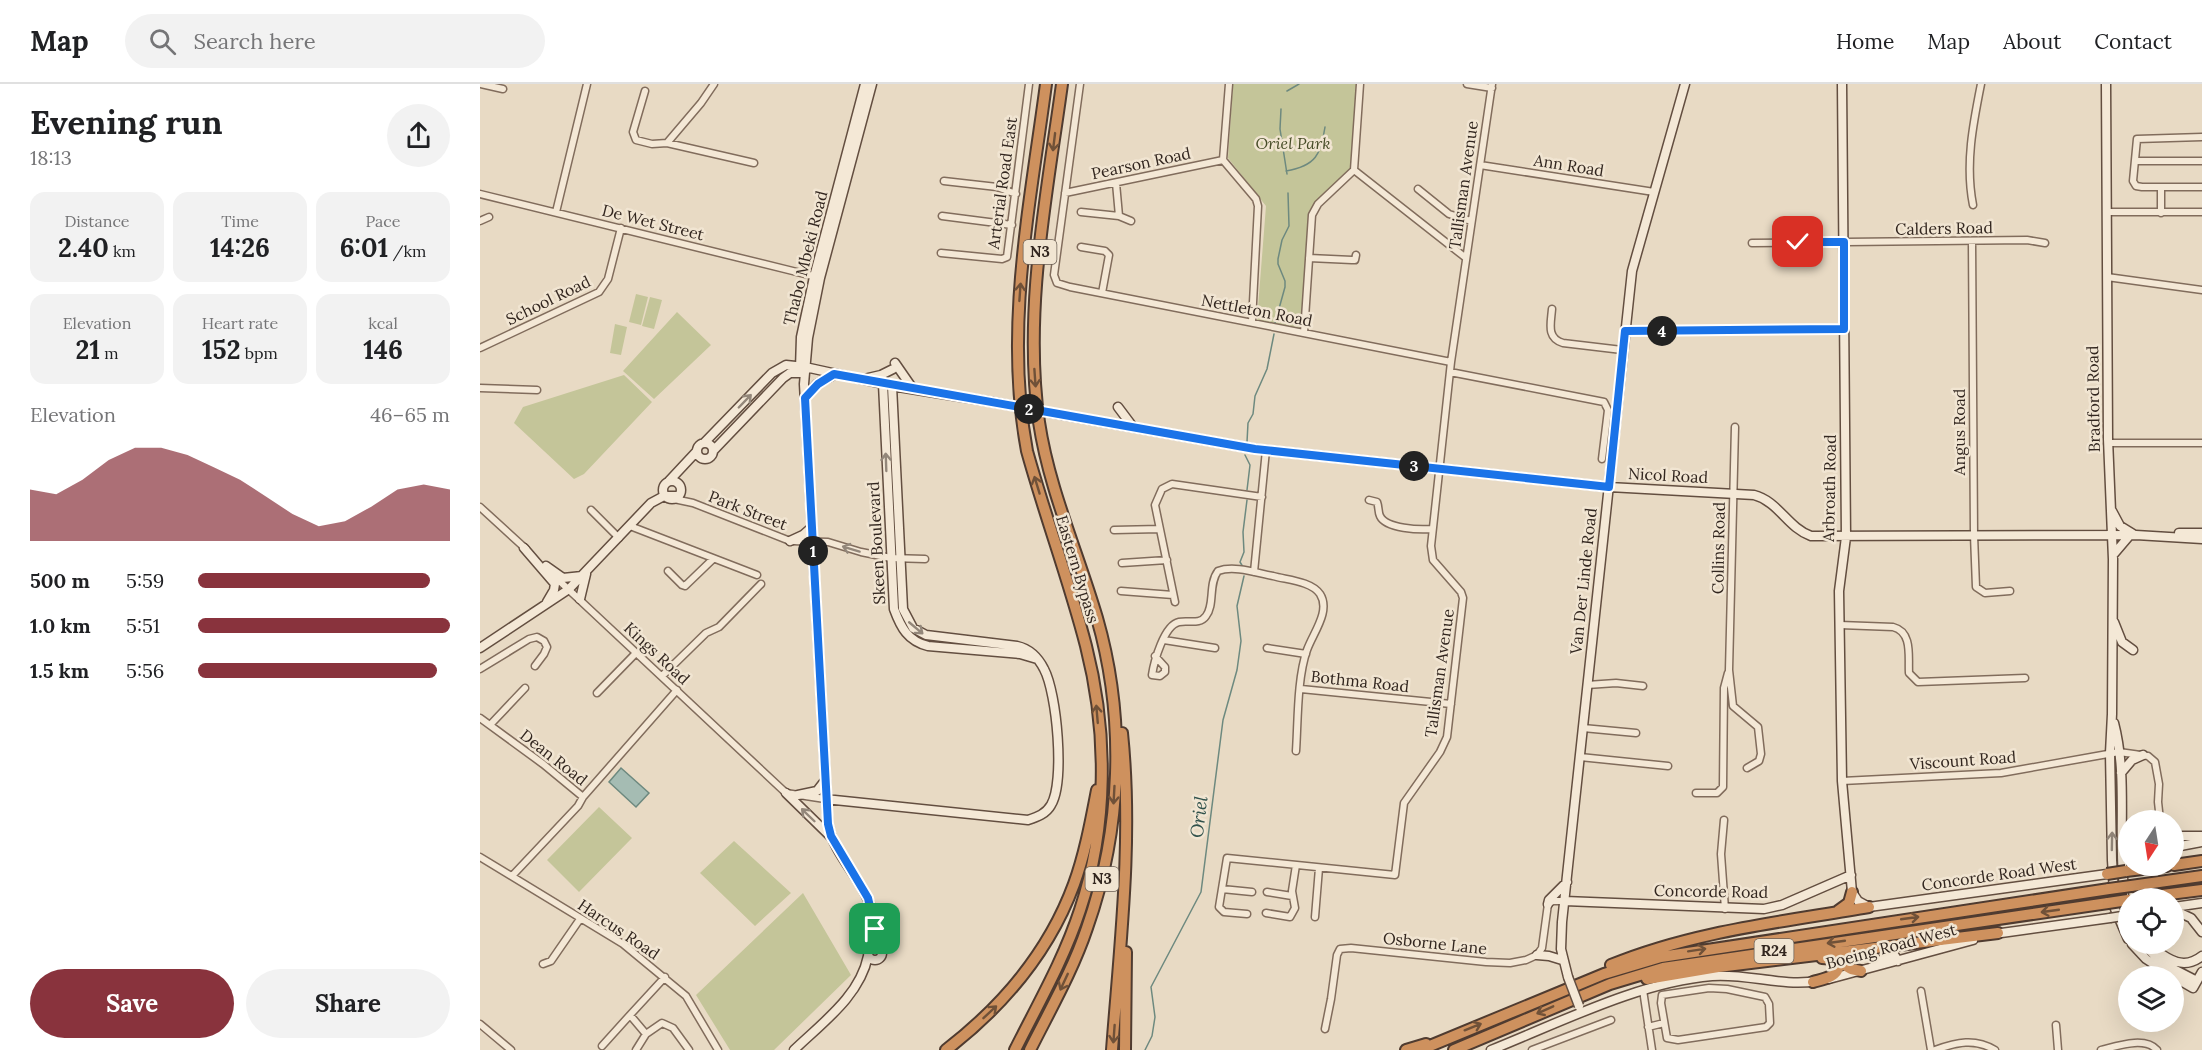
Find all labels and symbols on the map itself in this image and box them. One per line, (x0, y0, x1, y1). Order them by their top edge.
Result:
street label: Arterial Road East (983, 115, 1021, 251)
street label: Tallisman Avenue (1444, 119, 1482, 251)
one-way arrow (1049, 132, 1060, 151)
park label: Oriel Park (1256, 133, 1331, 153)
street label: Pearson Road (1089, 143, 1193, 183)
street label: Ann Road (1531, 149, 1606, 180)
street label: Thabo Mbeki Road (779, 188, 832, 327)
street label: De Wet Street (600, 200, 707, 245)
pin (1772, 216, 1823, 267)
street label: Calders Road (1895, 217, 1993, 239)
road number: N3 (1024, 240, 1056, 264)
street label: School Road (502, 271, 594, 329)
one-way arrow (1015, 283, 1026, 303)
street label: Nettleton Road (1200, 289, 1315, 331)
pin: 4 (1647, 316, 1677, 346)
street label: Bradford Road (2082, 345, 2104, 453)
one-way arrow (1030, 367, 1041, 387)
street label: Angus Road (1949, 388, 1969, 476)
one-way arrow (738, 394, 752, 409)
pin: 2 (1014, 394, 1044, 424)
street label: Arbroath Road (1818, 434, 1840, 543)
pin: 3 (1399, 451, 1429, 481)
one-way arrow (881, 452, 892, 472)
street label: Nicol Road (1627, 463, 1709, 487)
one-way arrow (1031, 476, 1042, 495)
street label: Skeen Boulevard (863, 481, 889, 605)
street label: Park Street (706, 486, 791, 534)
street label: Collins Road (1707, 501, 1729, 594)
street label: Van Der Linde Road (1565, 506, 1601, 656)
street label: Eastern Bypass (1052, 512, 1104, 626)
pin: 1 (798, 536, 828, 566)
one-way arrow (842, 543, 861, 554)
street label: Tallisman Avenue (1420, 607, 1458, 739)
street label: Kings Road (620, 617, 694, 689)
one-way arrow (908, 621, 924, 634)
street label: Bothma Road (1310, 666, 1411, 696)
one-way arrow (1091, 704, 1102, 724)
street label: Dean Road (516, 725, 592, 790)
street label: Viscount Road (1908, 746, 2017, 774)
one-way arrow (1109, 785, 1120, 805)
water label: Oriel (1185, 795, 1212, 839)
one-way arrow (801, 807, 816, 822)
north arrow (2118, 810, 2184, 876)
one-way arrow (2106, 832, 2117, 852)
street label: Concorde Road West (1920, 853, 2079, 895)
road number: N3 (1086, 867, 1118, 891)
street label: Concorde Road (1654, 880, 1769, 902)
street label: Harcus Road (574, 894, 664, 964)
pin (849, 903, 900, 954)
one-way arrow (2040, 906, 2060, 917)
one-way arrow (1900, 913, 1920, 924)
street label: Boeing Road West (1824, 919, 1959, 973)
street label: Osborne Lane (1382, 928, 1488, 958)
one-way arrow (1826, 936, 1846, 947)
road number: R24 (1754, 939, 1794, 963)
one-way arrow (1686, 944, 1706, 955)
one-way arrow (1057, 973, 1069, 991)
one-way arrow (982, 1005, 997, 1019)
one-way arrow (1537, 1005, 1555, 1016)
one-way arrow (1464, 1021, 1482, 1032)
one-way arrow (1108, 1023, 1119, 1043)

